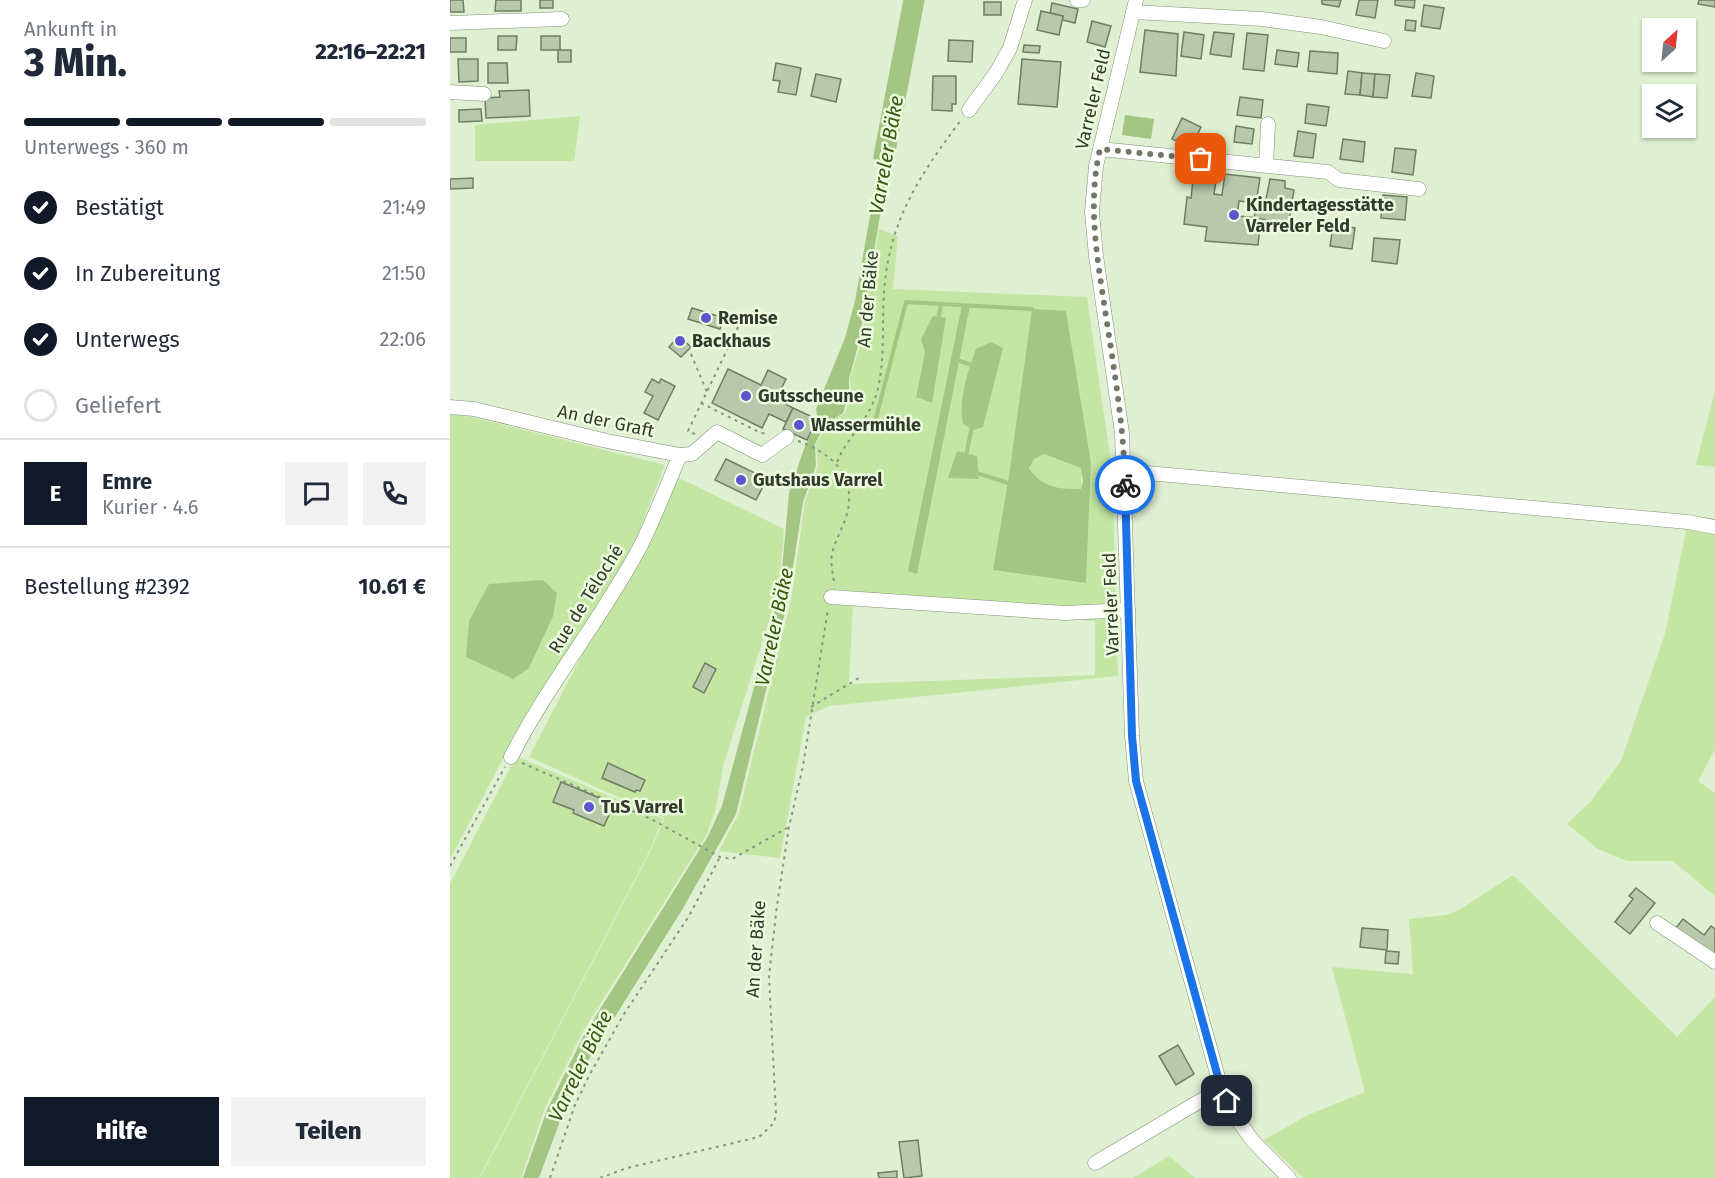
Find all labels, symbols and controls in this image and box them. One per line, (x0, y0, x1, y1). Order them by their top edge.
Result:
text: Ankunft in (24, 17, 117, 41)
north arrow (1642, 18, 1696, 72)
map controls (1642, 18, 1696, 138)
text: 22:16–22:21 (315, 38, 426, 65)
text: 3 Min. (24, 40, 127, 86)
street label: Varreler Feld (1071, 46, 1115, 152)
button: layers (1642, 84, 1696, 138)
water label: Varreler Bäke (864, 94, 908, 216)
pin (1175, 133, 1226, 184)
text: Unterwegs · 360 m (24, 135, 189, 159)
icon: bag (1184, 142, 1217, 175)
icon: check (24, 191, 57, 224)
text: Bestätigt (75, 194, 164, 221)
place label: Kindertagesstätte Varreler Feld (1245, 194, 1394, 237)
text: 21:49 (383, 195, 426, 219)
marker: Kindertagesstätte Varreler Feld (1227, 208, 1241, 222)
street label: An der Bäke (853, 249, 883, 349)
icon: check (24, 257, 57, 290)
text: In Zubereitung (75, 260, 220, 287)
text: 21:50 (382, 261, 426, 285)
place label: Remise (718, 307, 778, 329)
marker: Remise (699, 311, 713, 325)
icon: check (24, 323, 57, 356)
text: Unterwegs (75, 326, 180, 353)
text: 22:06 (380, 327, 426, 351)
place label: Backhaus (692, 330, 771, 352)
marker: Backhaus (673, 334, 687, 348)
place label: Gutsscheune (758, 385, 864, 407)
marker: Gutsscheune (739, 389, 753, 403)
text: Geliefert (75, 392, 161, 419)
street label: An der Graft (556, 400, 657, 442)
place label: Wassermühle (811, 414, 921, 436)
marker: Wassermühle (792, 418, 806, 432)
courier (1095, 455, 1155, 515)
button: chat (285, 462, 348, 525)
button: phone (363, 462, 426, 525)
text: Emre (102, 468, 152, 495)
place label: Gutshaus Varrel (753, 469, 883, 491)
icon: bike (1109, 469, 1142, 502)
marker: Gutshaus Varrel (734, 473, 748, 487)
text: E (50, 480, 61, 507)
text: Kurier · 4.6 (102, 495, 199, 519)
street label: Rue de Téloché (544, 541, 628, 657)
street label: Varreler Feld (1098, 552, 1124, 656)
water label: Varreler Bäke (750, 566, 798, 688)
text: Bestellung #2392 (24, 573, 190, 600)
text: 10.61 € (358, 573, 426, 600)
place label: TuS Varrel (601, 796, 684, 818)
marker: TuS Varrel (582, 800, 596, 814)
street label: An der Bäke (742, 900, 770, 998)
water label: Varreler Bäke (543, 1007, 617, 1125)
pin (1201, 1075, 1252, 1126)
icon: home (1210, 1084, 1243, 1117)
button: Hilfe (24, 1097, 219, 1166)
button: Teilen (231, 1097, 426, 1166)

